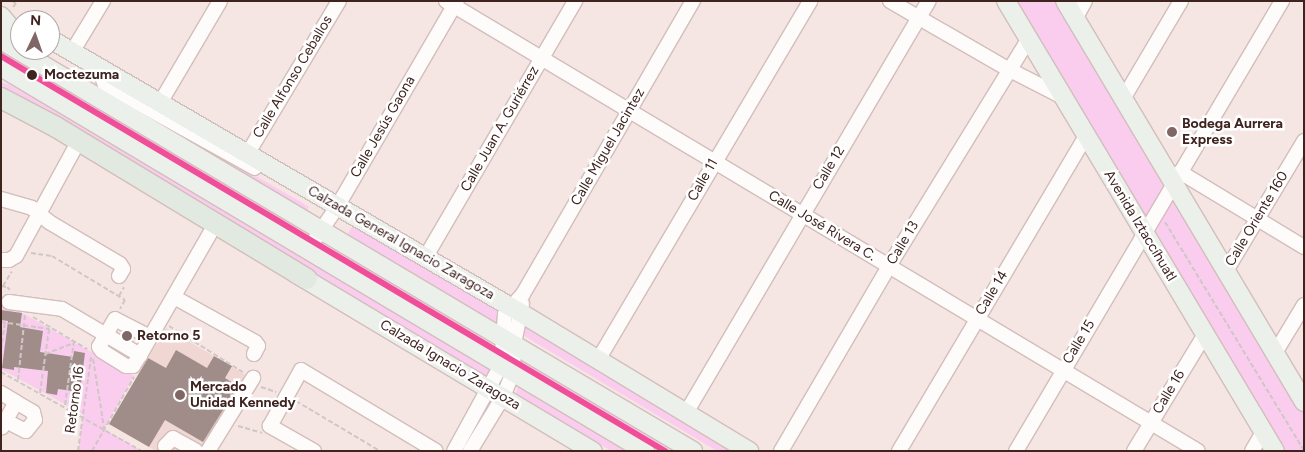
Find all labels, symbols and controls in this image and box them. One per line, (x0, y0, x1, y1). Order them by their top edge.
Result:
north arrow (10, 10, 60, 60)
text: N (30, 12, 42, 29)
street label: Calle Alfonso Ceballos (250, 13, 336, 141)
street label: Calle Juan A. Guriérrez (457, 63, 543, 195)
marker: Moctezuma (24, 67, 40, 83)
place label: Moctezuma (44, 67, 119, 83)
street label: Calle Jesús Gaona (347, 73, 419, 181)
street label: Calle Miguel Jacintez (568, 85, 648, 209)
place label: Bodega Aurrera Express (1182, 116, 1283, 148)
marker: Bodega Aurrera Express (1166, 126, 1178, 138)
street label: Calle 12 (809, 143, 849, 193)
street label: Calle 11 (684, 156, 722, 204)
street label: Avenida Iztaccíhuatl (1100, 167, 1180, 285)
street label: Calle Oriente 160 (1222, 168, 1292, 270)
street label: Calzada General Ignacio Zaragoza (305, 182, 497, 304)
street label: Calle José Rivera C. (765, 187, 879, 265)
street label: Calle 13 (883, 218, 923, 268)
street label: Calle 14 (972, 268, 1012, 318)
street label: Calzada Ignacio Zaragoza (377, 316, 523, 414)
street label: Calle 15 (1059, 317, 1099, 367)
place label: Retorno 5 (137, 328, 200, 344)
marker: Retorno 5 (121, 330, 133, 342)
street label: Retorno 16 (62, 365, 88, 435)
street label: Calle 16 (1149, 367, 1189, 417)
place label: Mercado Unidad Kennedy (190, 379, 296, 412)
marker: Mercado Unidad Kennedy (174, 389, 186, 401)

